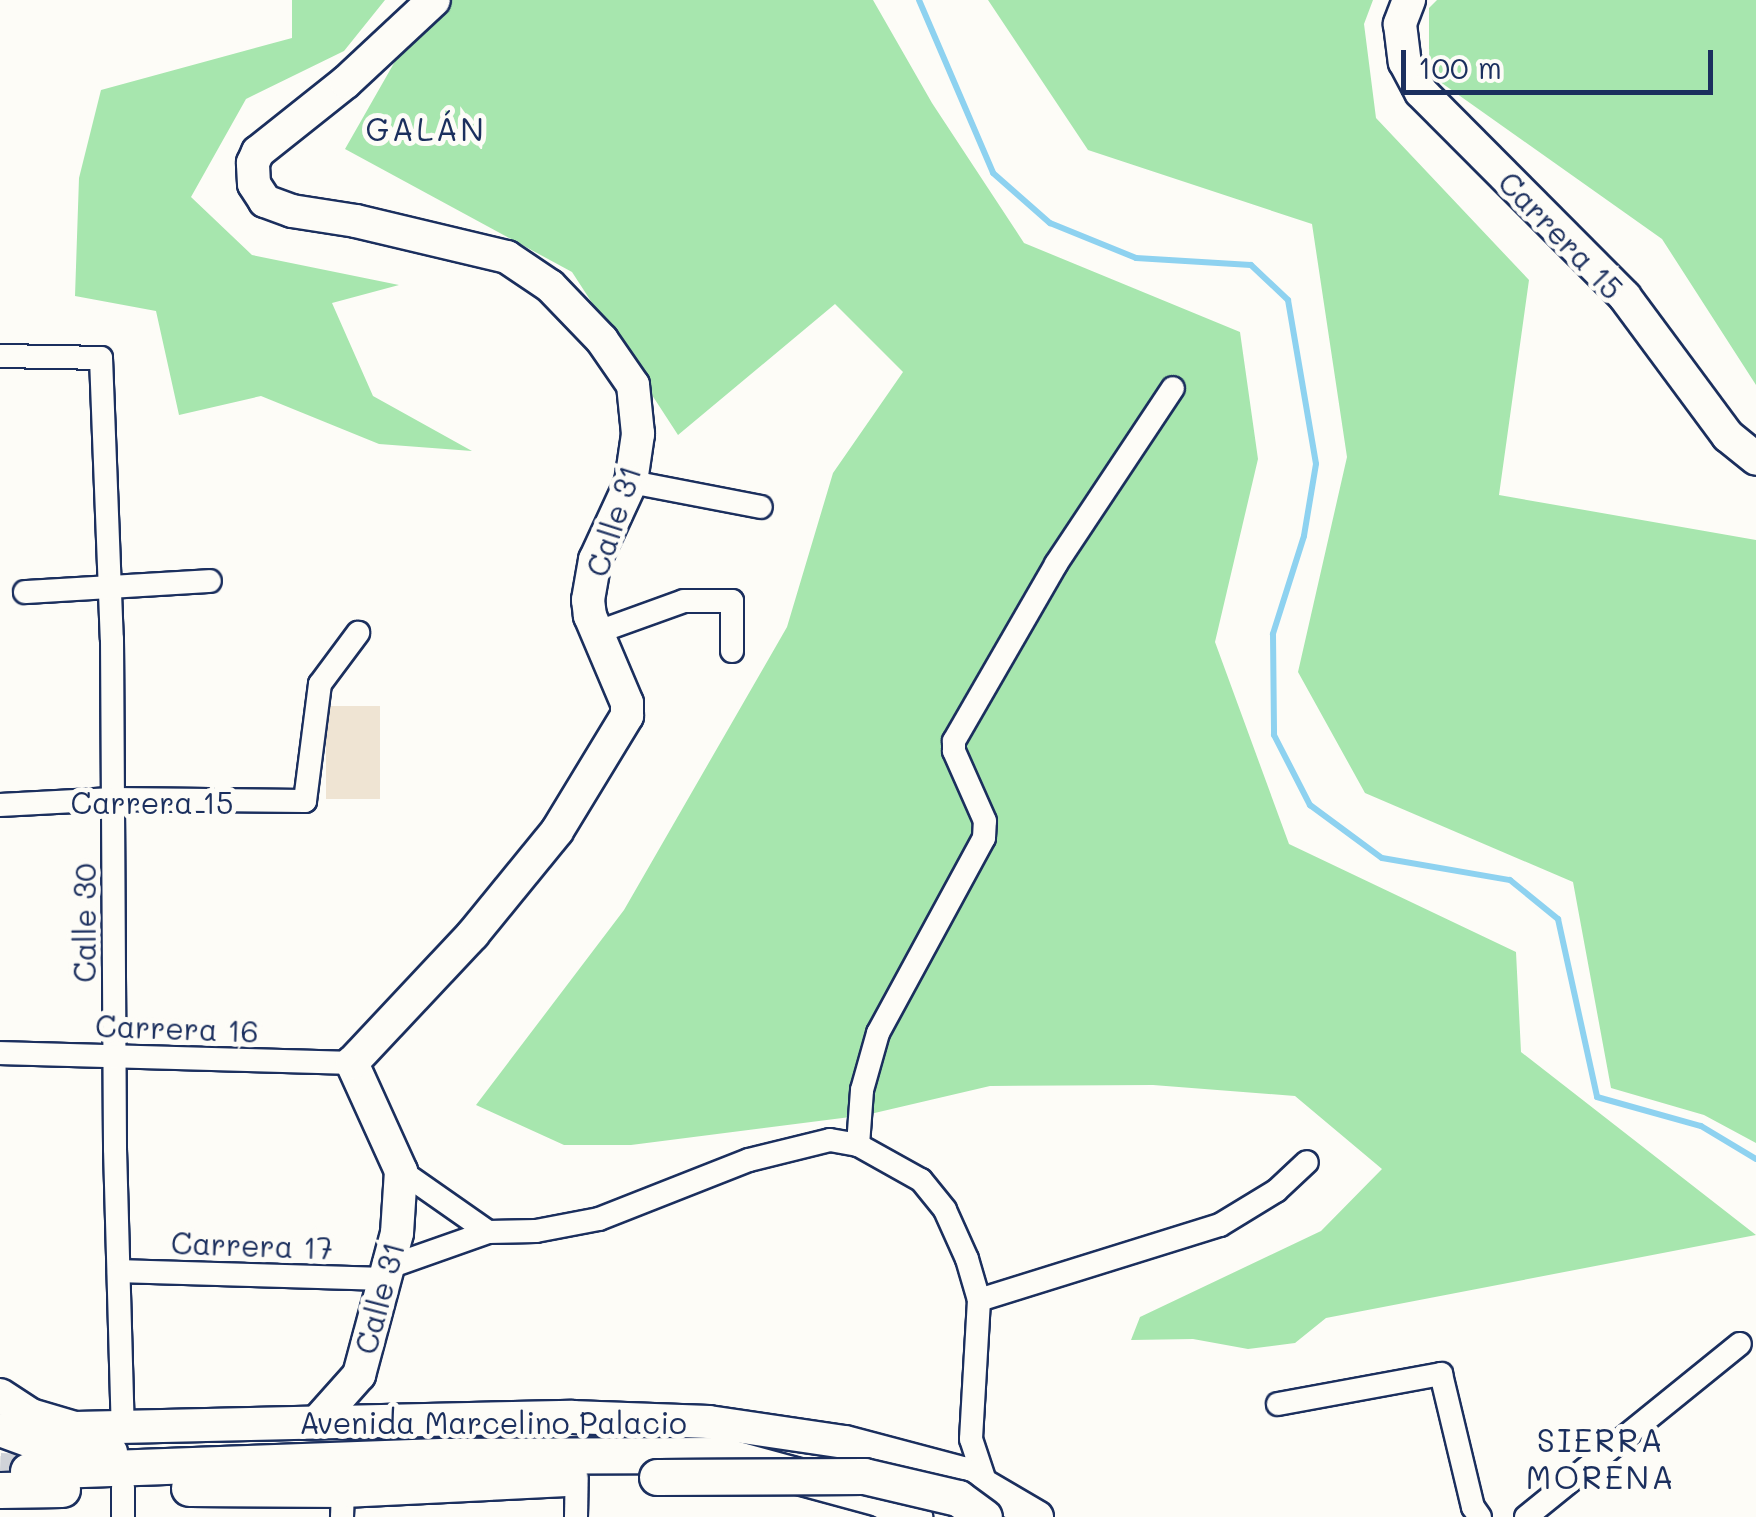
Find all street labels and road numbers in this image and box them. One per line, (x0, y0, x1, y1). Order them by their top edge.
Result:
street label: Carrera 15 (1491, 164, 1631, 306)
street label: Calle 31 (578, 461, 648, 581)
street label: Carrera 15 (70, 784, 234, 820)
street label: Calle 30 (66, 863, 102, 983)
street label: Carrera 16 (95, 1007, 259, 1049)
street label: Carrera 17 (170, 1224, 334, 1266)
street label: Calle 31 (347, 1238, 411, 1358)
street label: Avenida Marcelino Palacio (299, 1404, 687, 1440)

